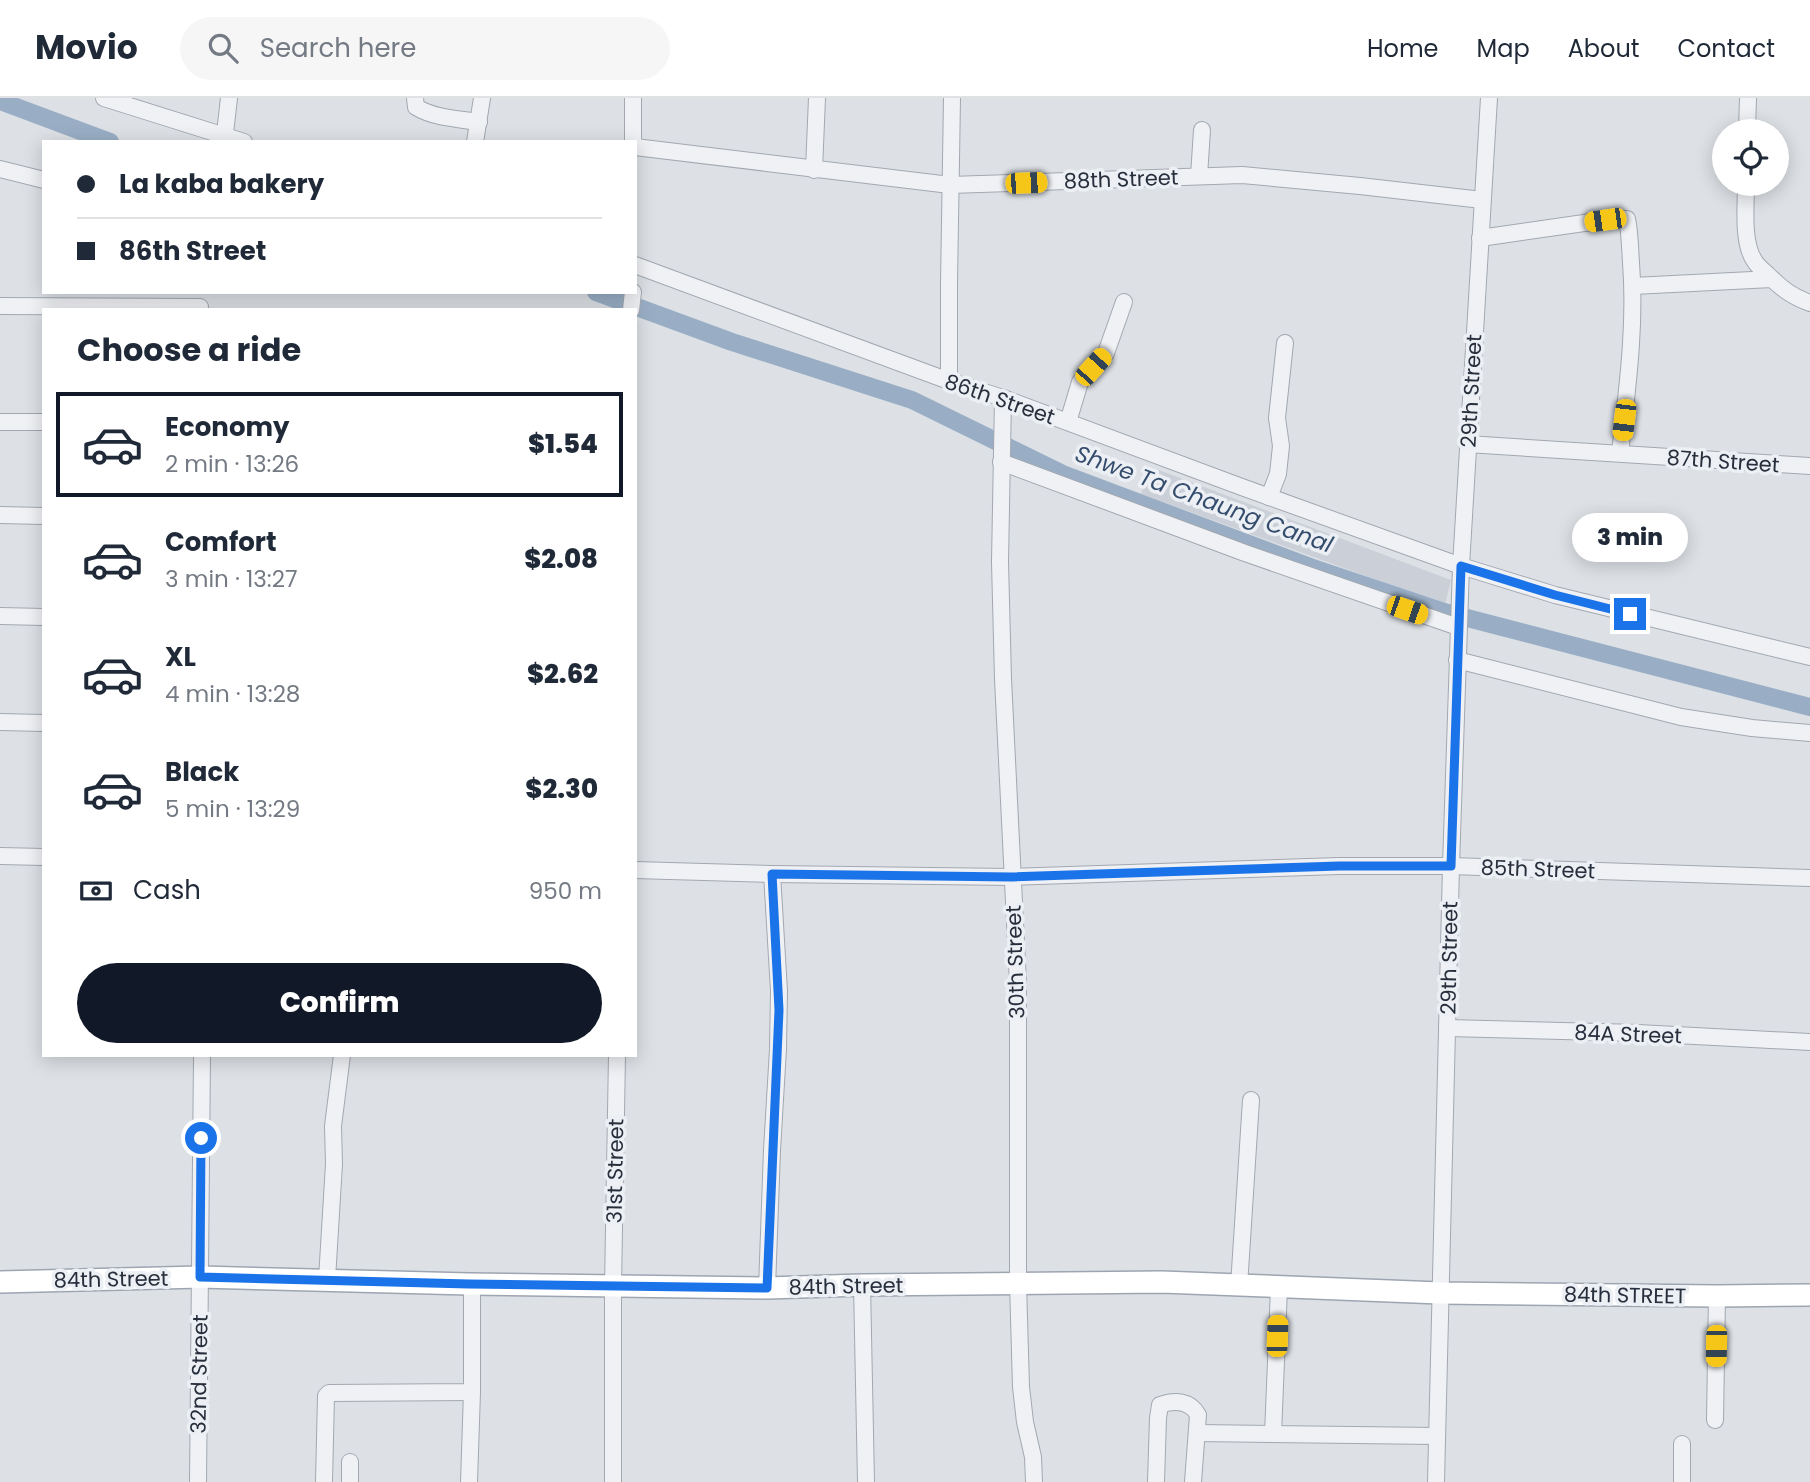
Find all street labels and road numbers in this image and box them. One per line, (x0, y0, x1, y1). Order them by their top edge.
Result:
street label: 88th Street (1063, 163, 1179, 195)
street label: 29th Street (1454, 334, 1488, 448)
street label: 86th Street (941, 367, 1059, 431)
street label: 87th Street (1666, 443, 1780, 479)
street label: 85th Street (1480, 853, 1596, 885)
street label: 29th Street (1434, 901, 1464, 1015)
street label: 30th Street (999, 905, 1031, 1019)
street label: 84A Street (1574, 1018, 1682, 1050)
street label: 31st Street (600, 1118, 630, 1224)
street label: 84th Street (53, 1264, 169, 1294)
street label: 84th Street (788, 1271, 904, 1301)
street label: 84th STREET (1563, 1279, 1687, 1311)
street label: 32nd Street (183, 1314, 215, 1434)

